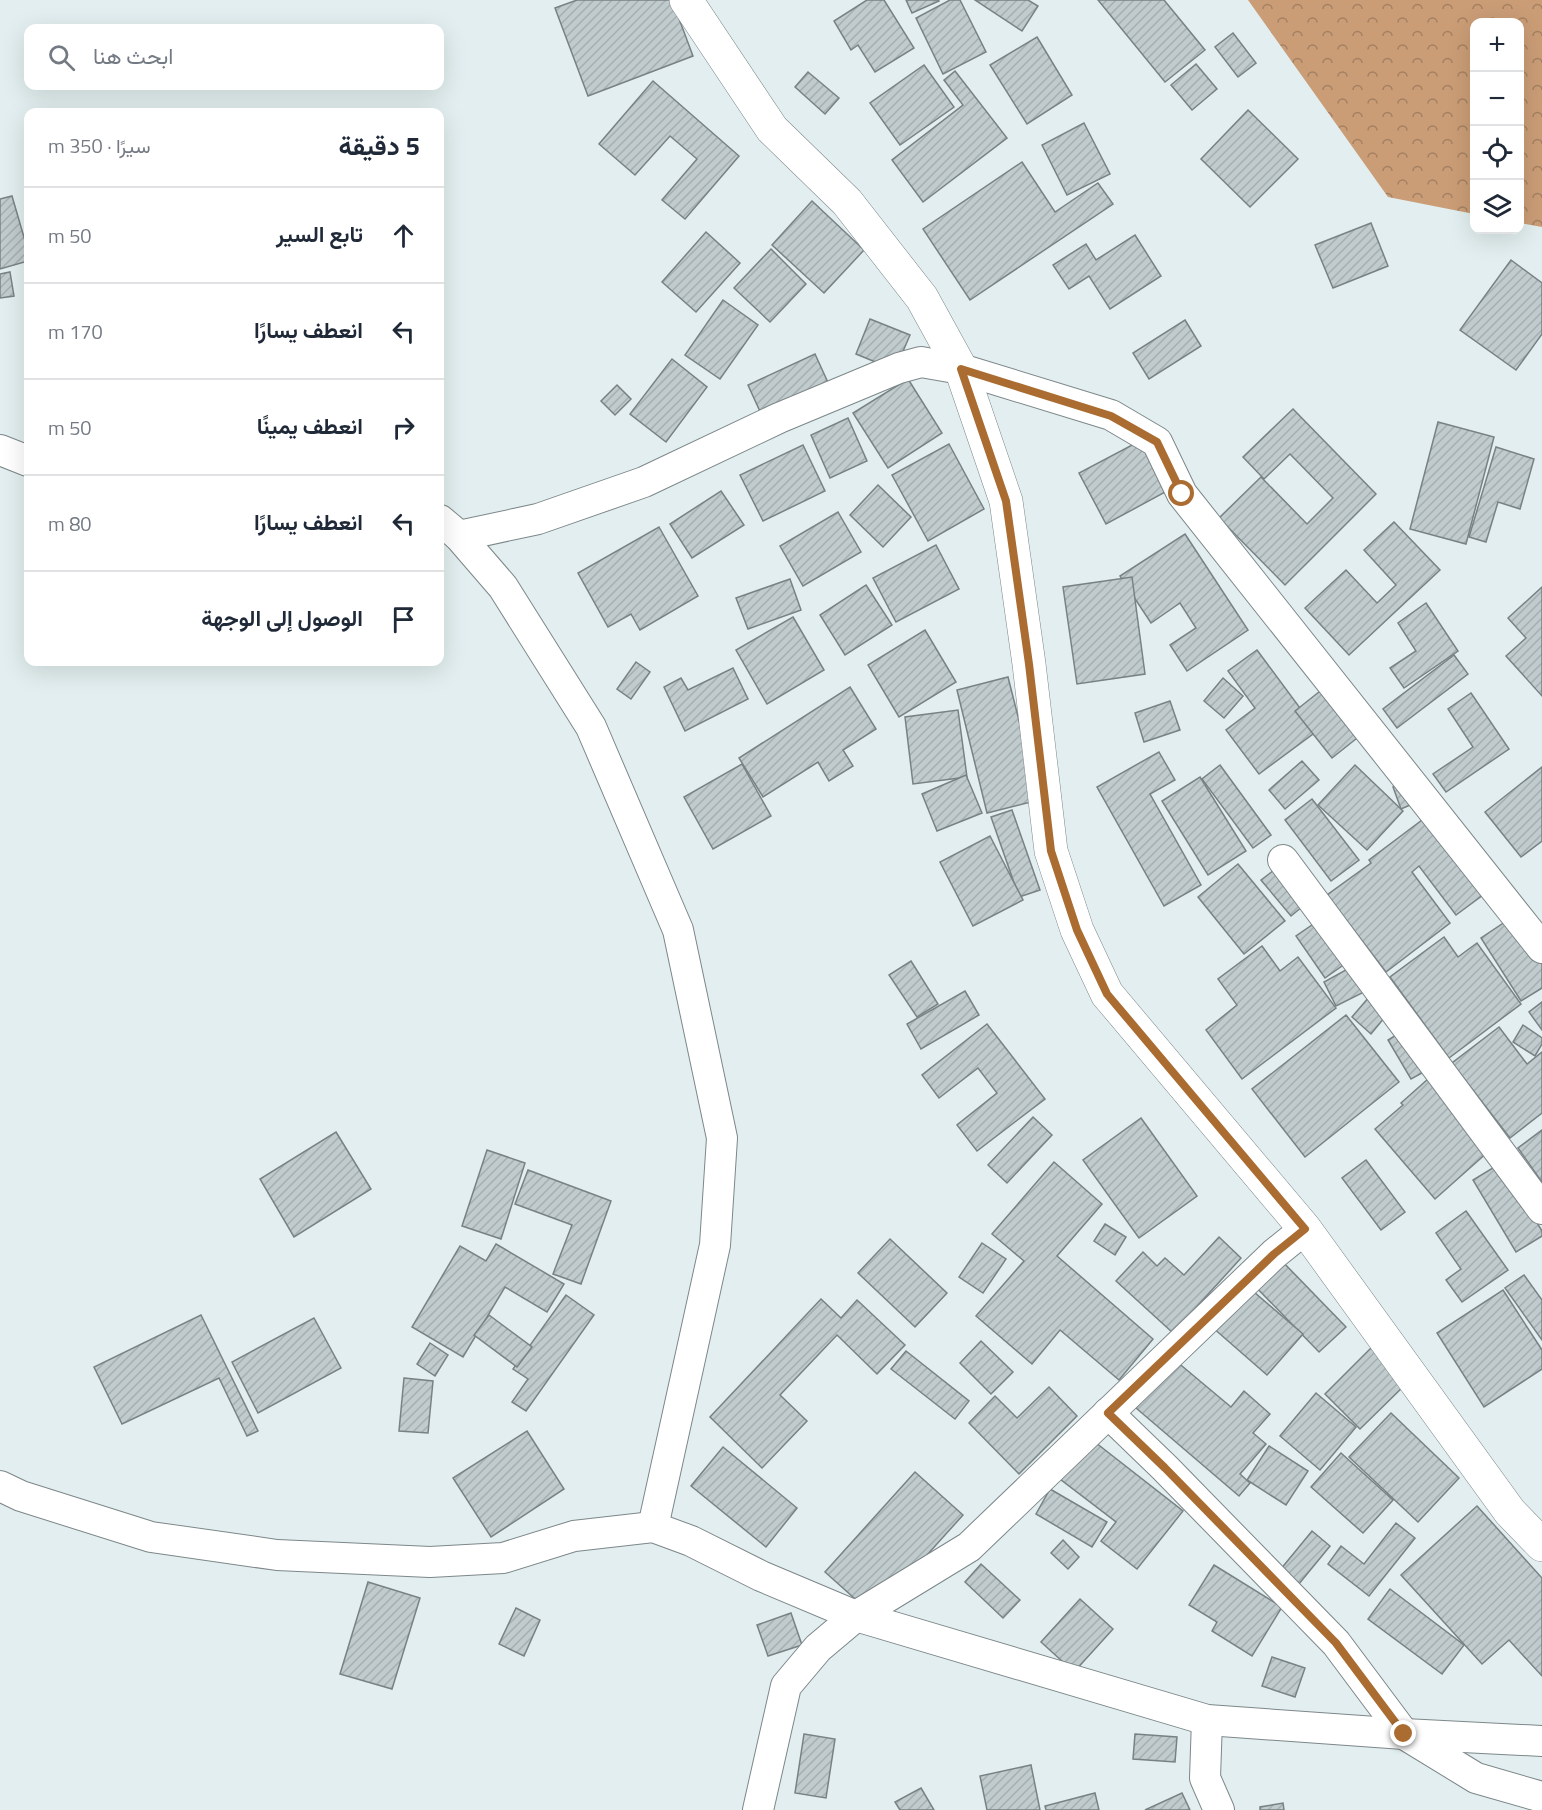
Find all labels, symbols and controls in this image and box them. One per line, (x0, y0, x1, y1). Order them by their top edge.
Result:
map controls (1470, 18, 1524, 234)
button: + (1470, 18, 1524, 72)
search box (24, 24, 444, 90)
text: ابحث هنا (93, 39, 173, 73)
icon: search (45, 41, 78, 74)
button: − (1470, 72, 1524, 126)
text: 5 دقيقة (338, 126, 420, 165)
button: locate (1470, 126, 1524, 180)
text: سيرًا · 350 m (48, 130, 151, 161)
button: layers (1470, 180, 1524, 234)
text: تابع السير (276, 217, 363, 251)
icon: ahead (387, 219, 420, 252)
text: 50 m (48, 220, 92, 251)
text: انعطف يسارًا (254, 313, 363, 347)
icon: left (387, 315, 420, 348)
text: 170 m (48, 316, 103, 347)
text: انعطف يمينًا (257, 409, 363, 443)
icon: right (387, 411, 420, 444)
text: 50 m (48, 412, 92, 443)
route start (1168, 480, 1194, 506)
text: انعطف يسارًا (254, 505, 363, 539)
icon: left (387, 507, 420, 540)
text: 80 m (48, 508, 92, 539)
text: الوصول إلى الوجهة (201, 601, 363, 635)
icon: arrive (387, 603, 420, 636)
route end (1390, 1720, 1416, 1746)

